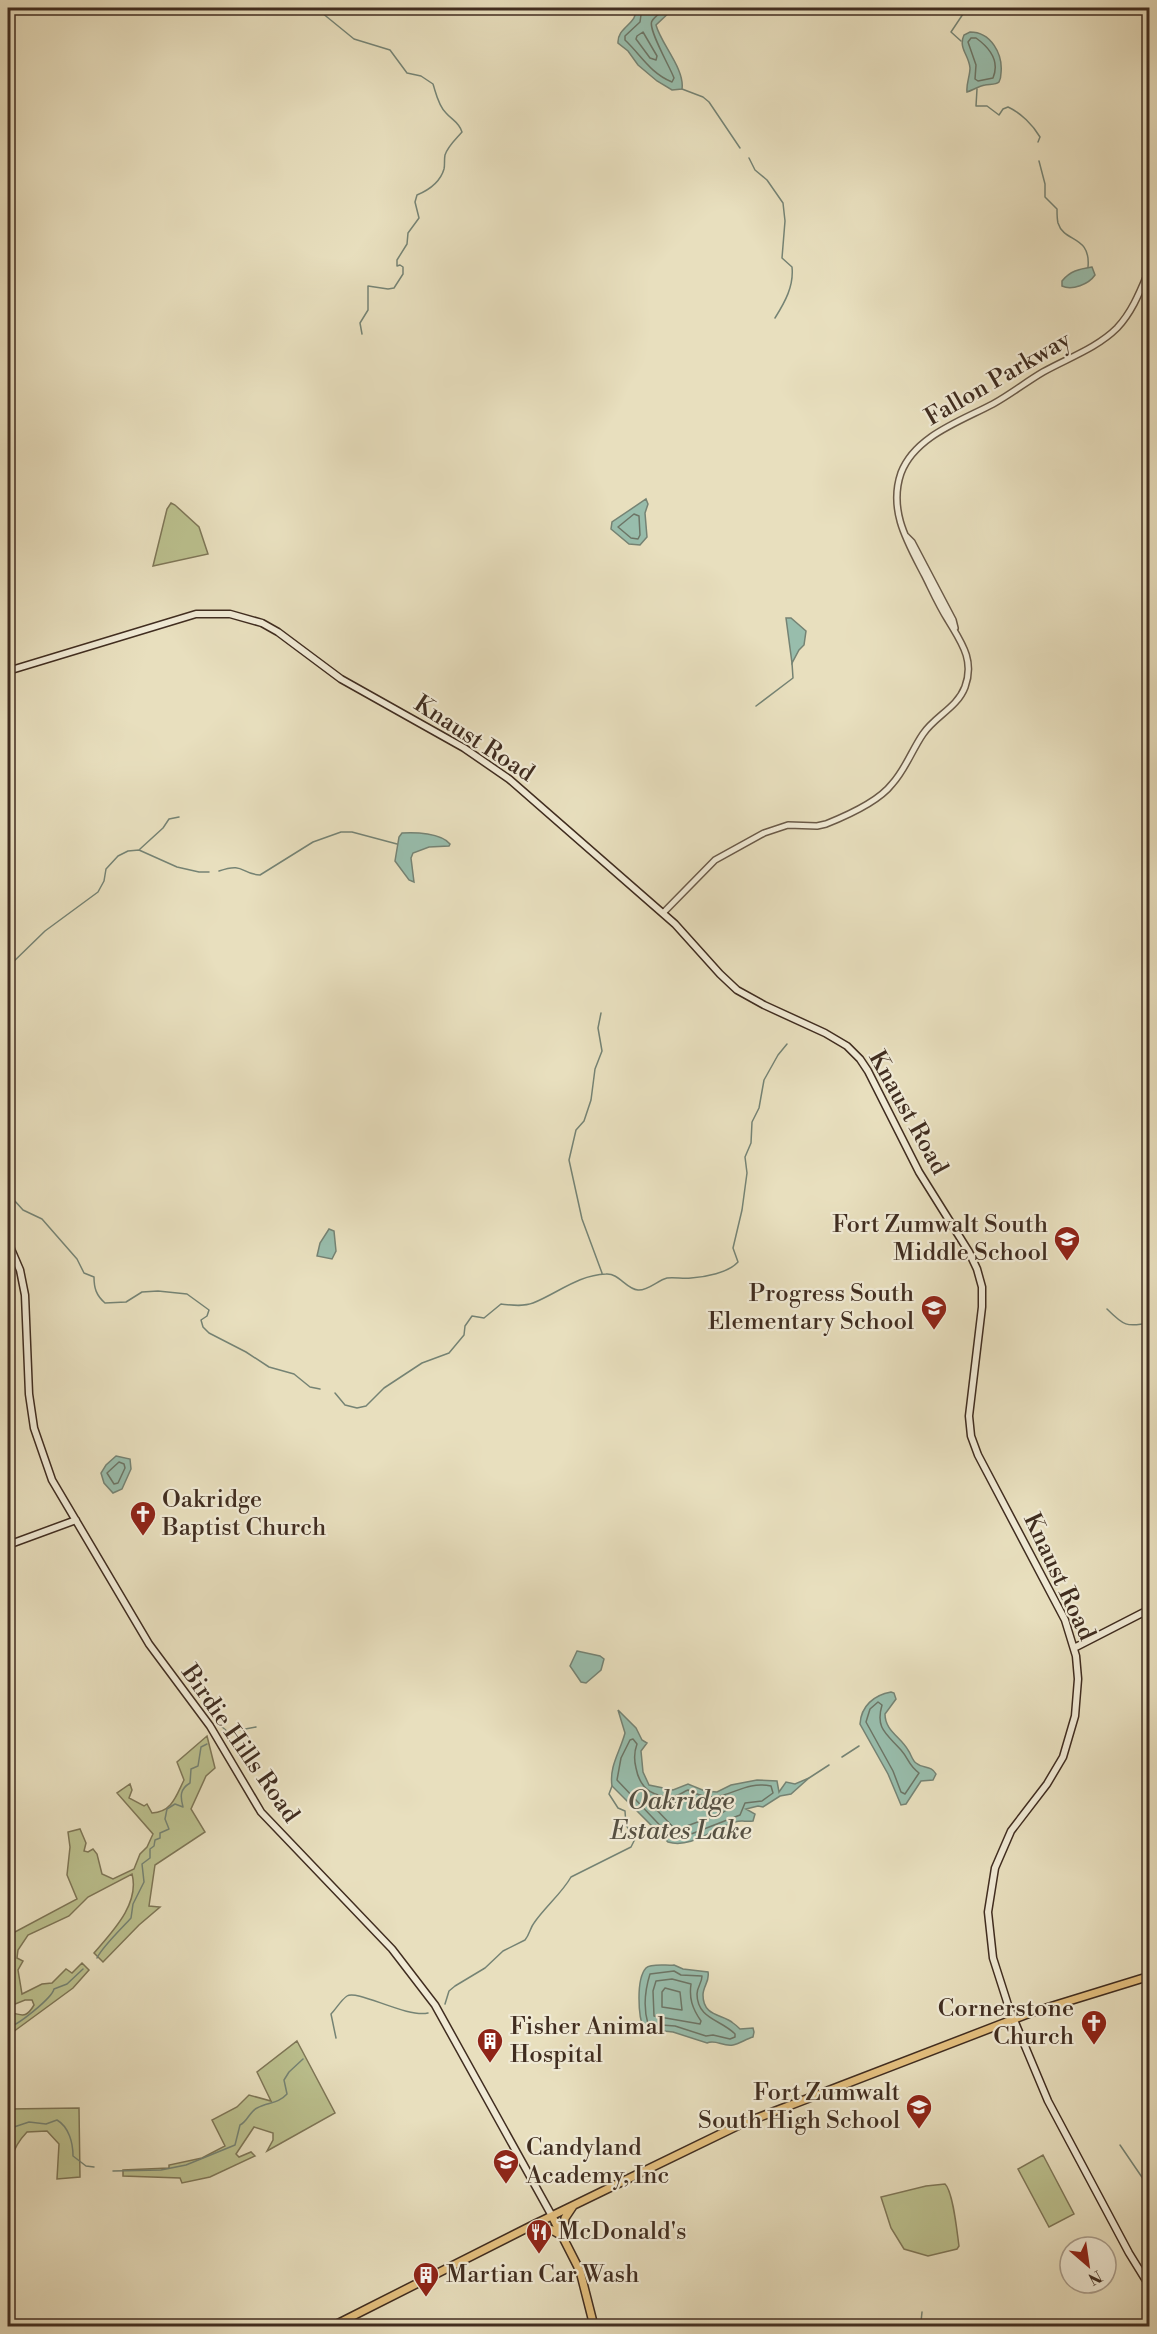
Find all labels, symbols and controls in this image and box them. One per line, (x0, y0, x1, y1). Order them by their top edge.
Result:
street label: Fallon Parkway (920, 325, 1077, 433)
street label: Knaust Road (408, 689, 540, 789)
street label: Knaust Road (862, 1046, 955, 1181)
place label: Fort Zumwalt South Middle School (832, 1210, 1048, 1268)
school or university icon: Fort Zumwalt South Middle School (1052, 1224, 1082, 1262)
place label: Progress South Elementary School (708, 1279, 914, 1337)
school or university icon: Progress South Elementary School (919, 1293, 949, 1331)
place label: Oakridge Baptist Church (161, 1485, 326, 1543)
church icon: Oakridge Baptist Church (128, 1499, 158, 1537)
street label: Knaust Road (1016, 1508, 1102, 1646)
street label: Birdie Hills Road (174, 1658, 306, 1829)
water label: Oakridge Estates Lake (610, 1785, 752, 1847)
place label: Cornerstone Church (938, 1994, 1074, 2052)
church icon: Cornerstone Church (1079, 2008, 1109, 2046)
place label: Fisher Animal Hospital (510, 2012, 665, 2070)
building icon: Fisher Animal Hospital (475, 2026, 505, 2064)
place label: Fort Zumwalt South High School (698, 2078, 900, 2136)
school or university icon: Fort Zumwalt South High School (904, 2092, 934, 2130)
place label: Candyland Academy, Inc (525, 2133, 669, 2191)
school or university icon: Candyland Academy, Inc (491, 2147, 521, 2185)
restaurant icon: McDonald's (524, 2217, 554, 2255)
place label: McDonald's (558, 2217, 687, 2247)
north arrow (1058, 2235, 1118, 2295)
building icon: Martian Car Wash (411, 2260, 441, 2298)
place label: Martian Car Wash (446, 2260, 639, 2290)
text: N (1084, 2265, 1105, 2289)

